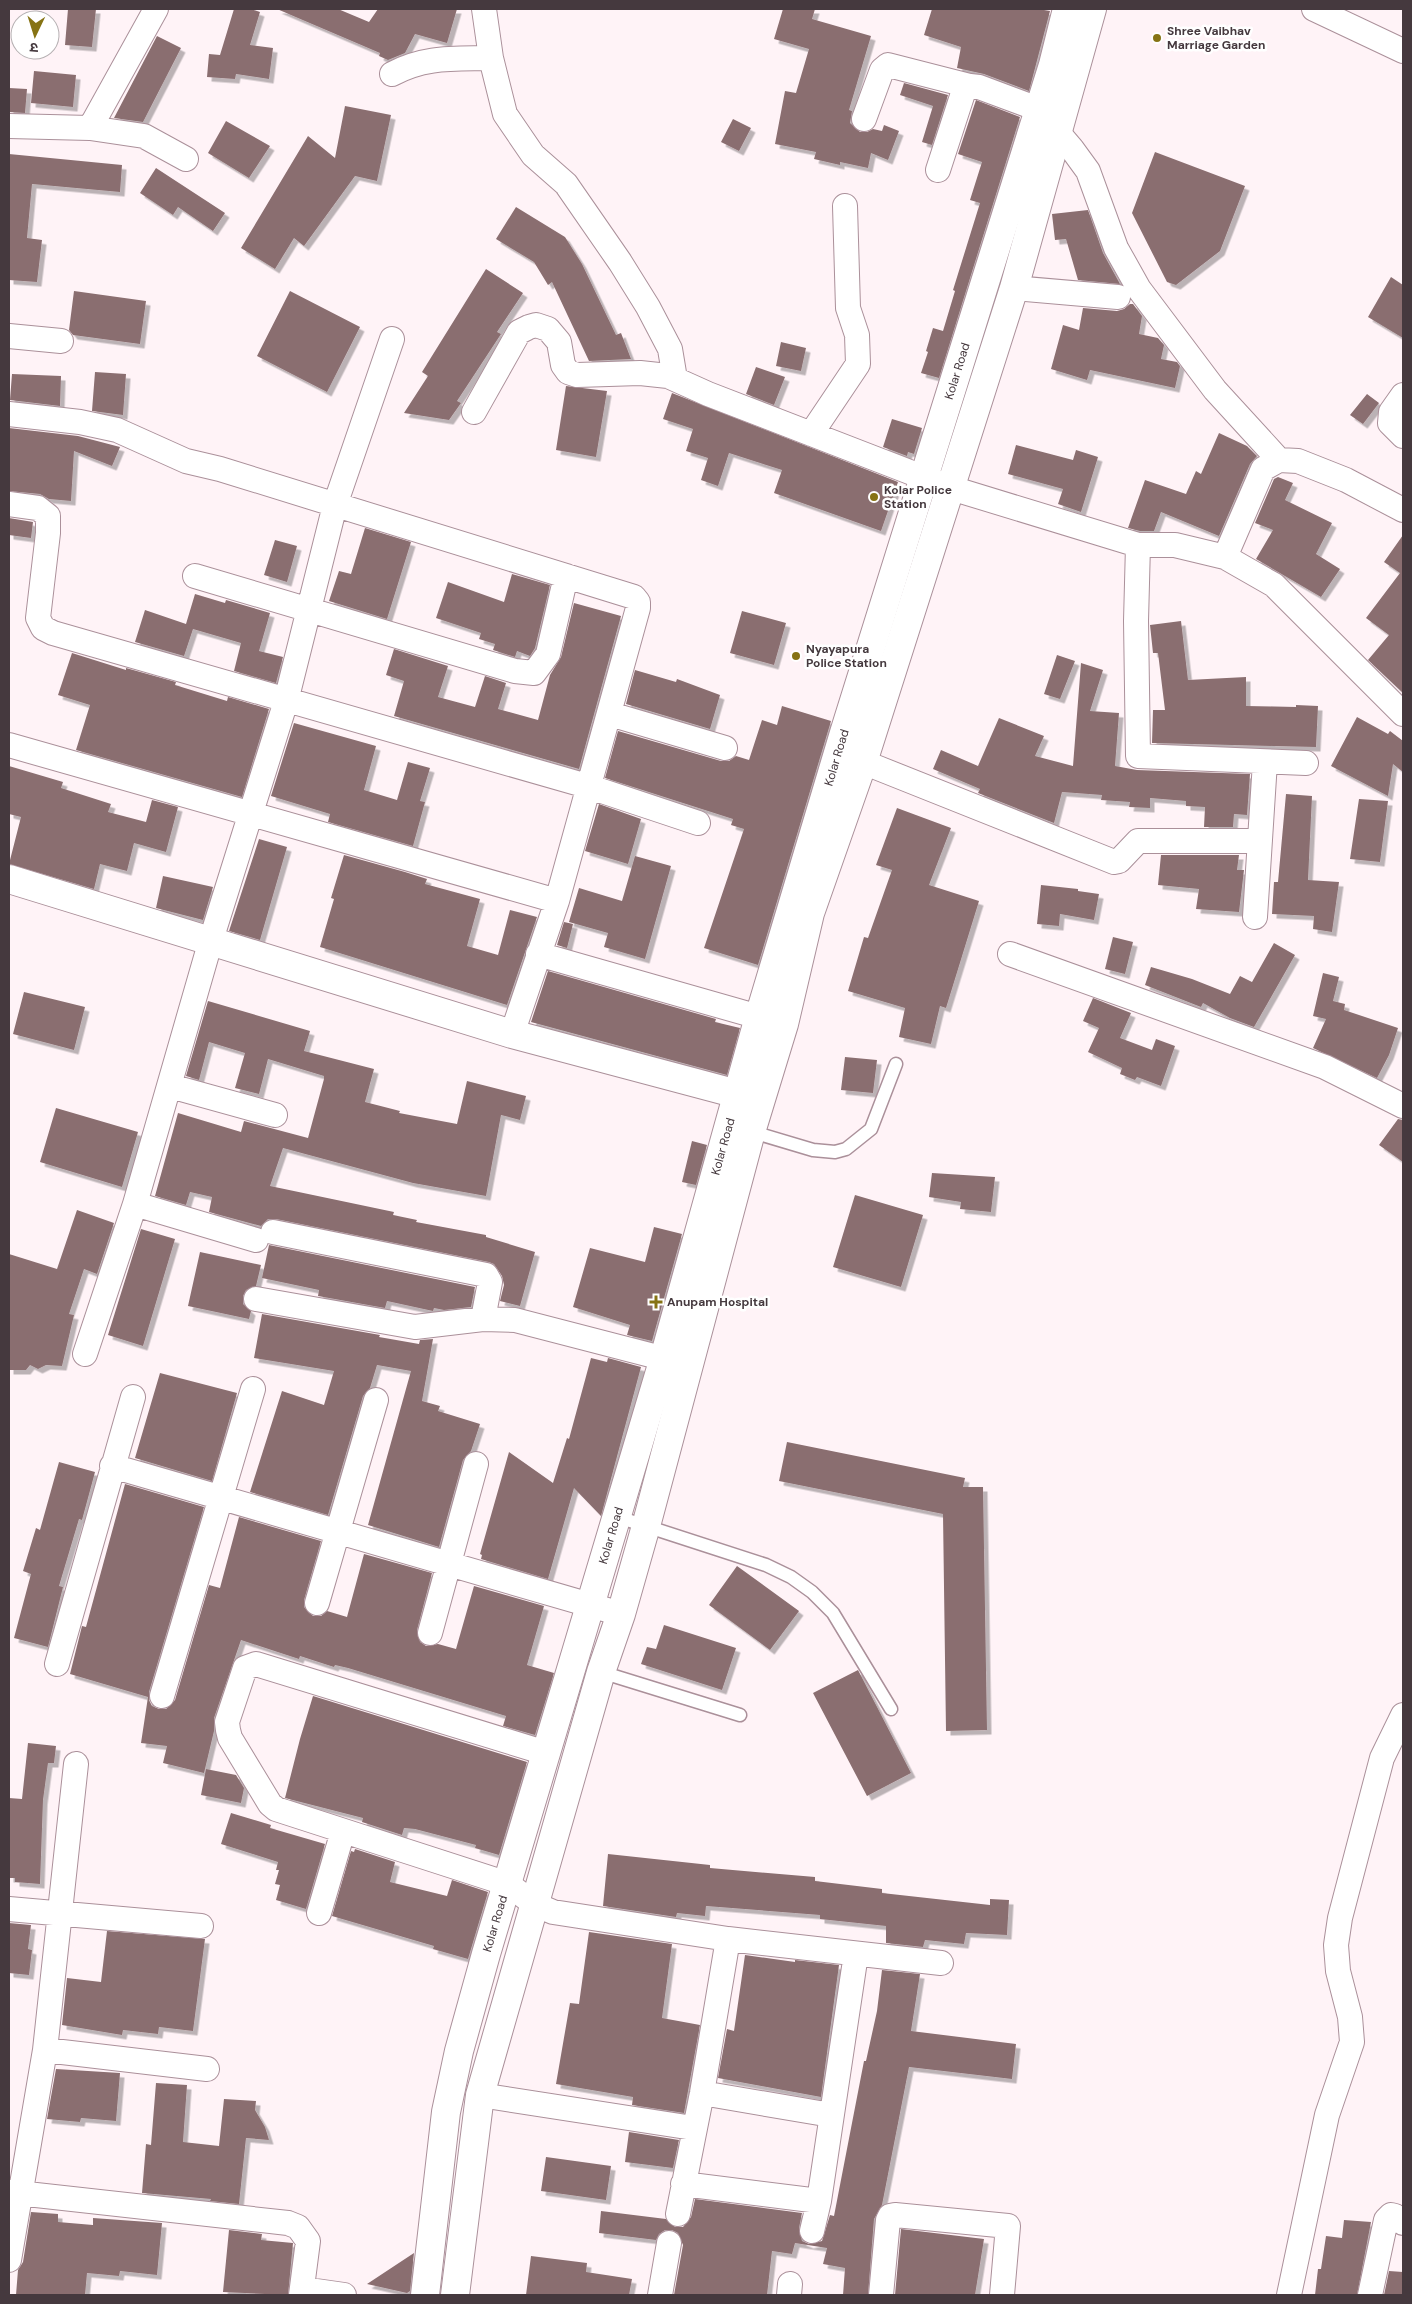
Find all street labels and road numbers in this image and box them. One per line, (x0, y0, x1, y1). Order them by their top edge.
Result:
street label: Kolar Road (941, 341, 974, 401)
street label: Kolar Road (821, 727, 853, 788)
street label: Kolar Road (707, 1116, 739, 1177)
street label: Kolar Road (595, 1505, 627, 1566)
street label: Kolar Road (479, 1893, 511, 1954)

